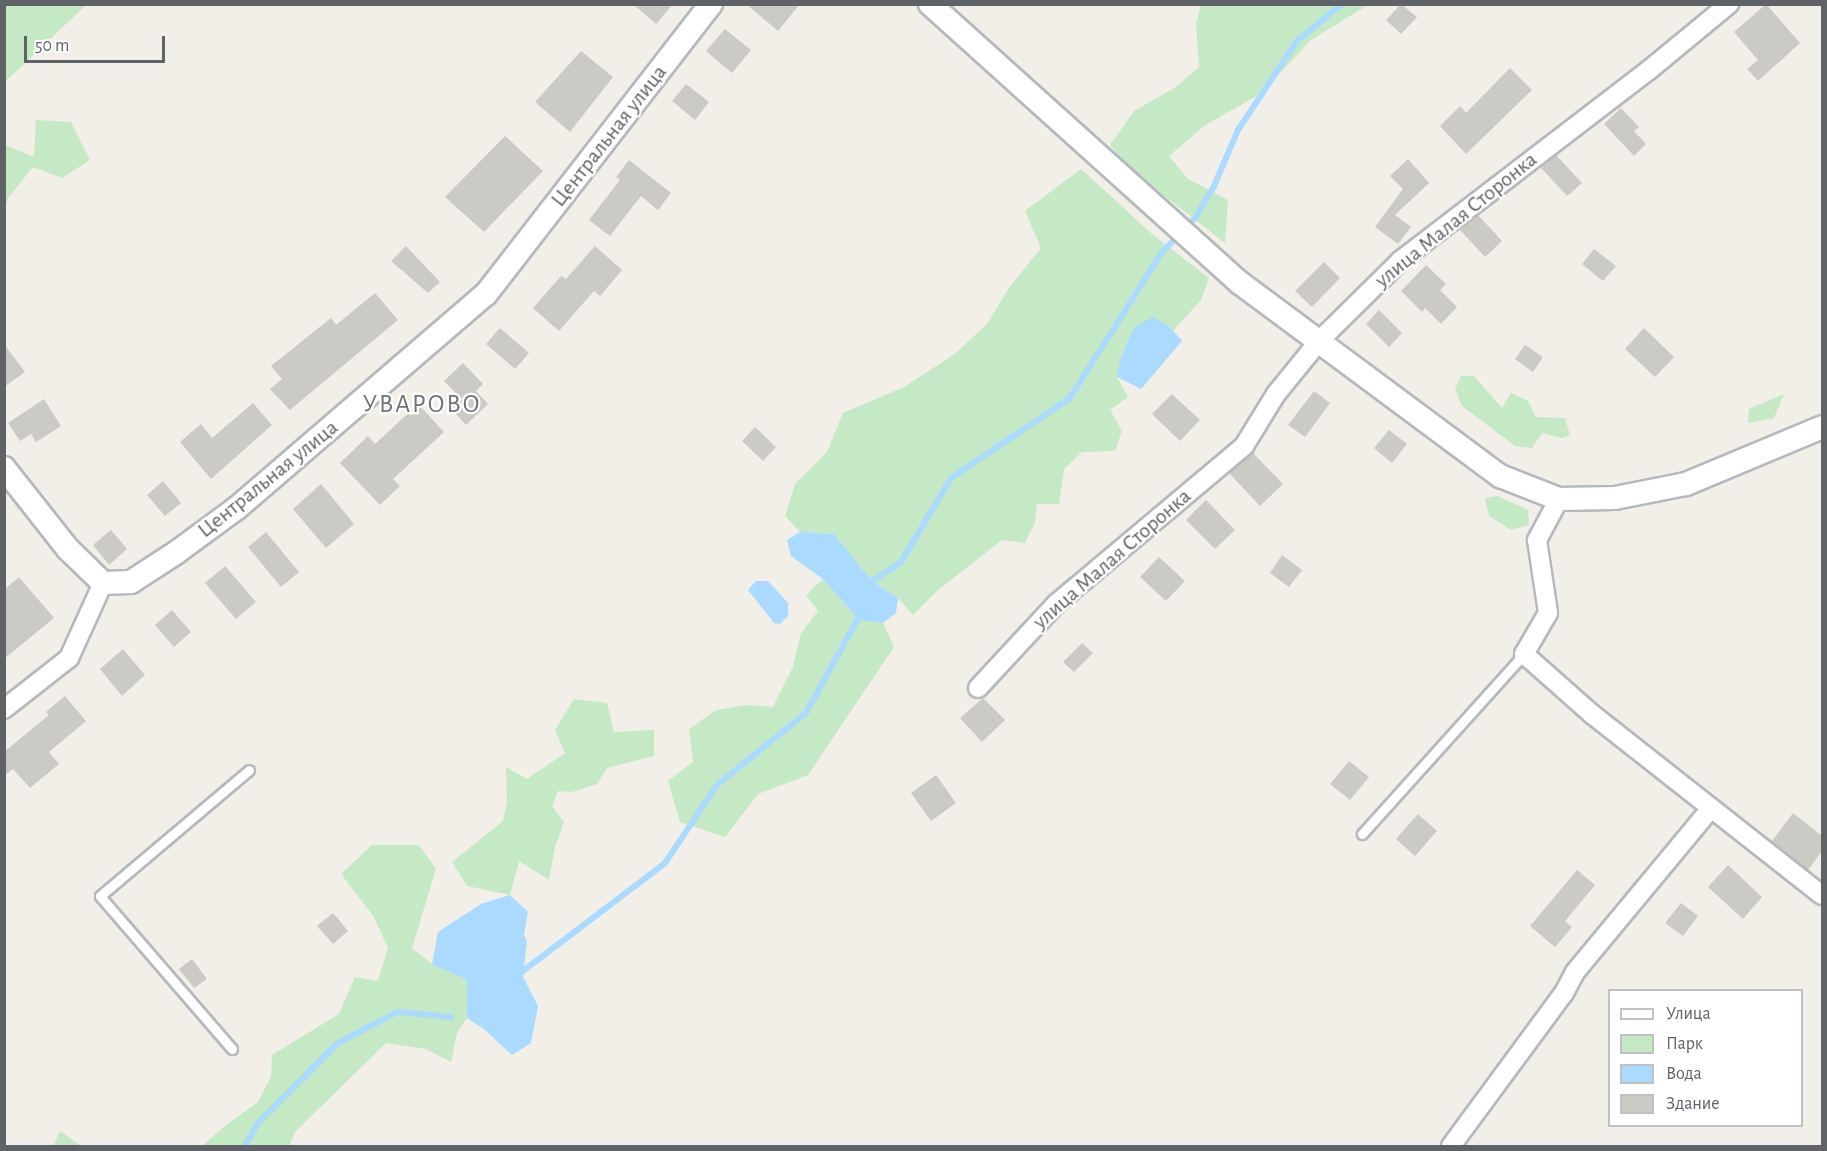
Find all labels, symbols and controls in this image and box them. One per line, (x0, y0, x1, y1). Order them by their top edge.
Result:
scale bar (27, 24, 168, 62)
text: 50 m (35, 37, 69, 55)
street label: Центральная улица (545, 60, 673, 212)
street label: улица Малая Сторонка (1370, 146, 1542, 294)
district label: УВАРОВО (363, 389, 481, 421)
street label: Центральная улица (192, 414, 344, 544)
street label: улица Малая Сторонка (1027, 483, 1197, 635)
legend (1608, 989, 1803, 1127)
text: Улица (1666, 1005, 1711, 1023)
text: Парк (1666, 1035, 1703, 1053)
text: Вода (1666, 1065, 1702, 1083)
text: Здание (1666, 1095, 1720, 1113)

